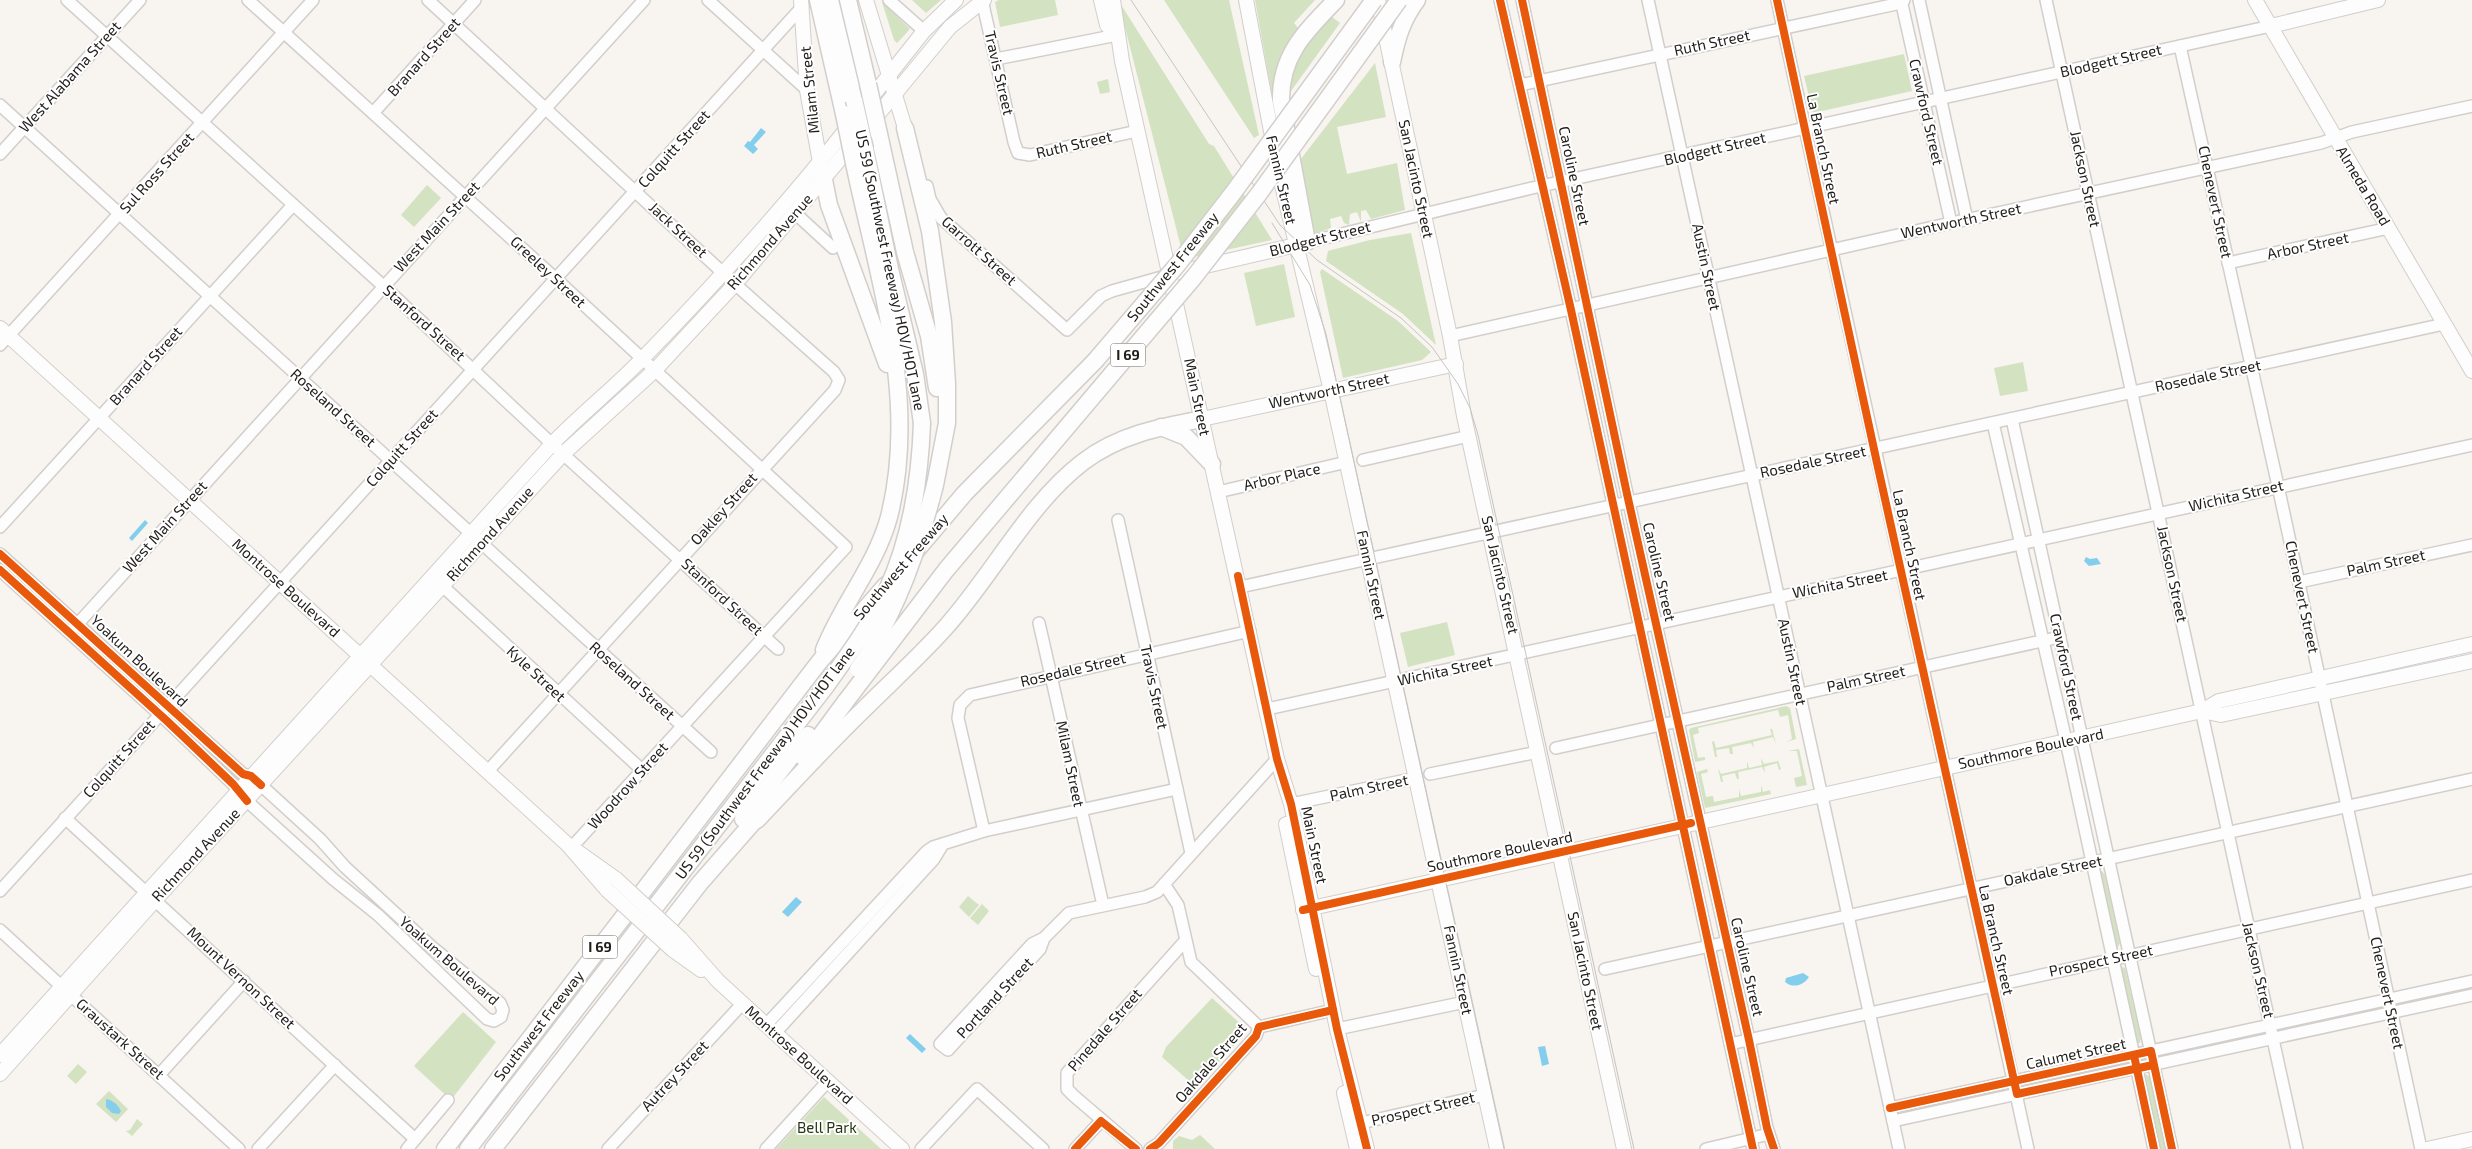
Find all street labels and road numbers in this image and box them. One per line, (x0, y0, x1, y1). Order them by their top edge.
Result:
street label: Branard Street (383, 13, 464, 100)
street label: West Alabama Street (15, 17, 124, 136)
street label: Ruth Street (1672, 25, 1752, 59)
street label: Travis Street (982, 29, 1018, 117)
street label: Blodgett Street (2058, 40, 2164, 80)
street label: Milam Street (795, 45, 823, 135)
street label: Crawford Street (1906, 57, 1948, 167)
street label: La Branch Street (1803, 92, 1845, 206)
street label: Colquitt Street (634, 105, 713, 191)
street label: San Jacinto Street (1396, 118, 1438, 240)
street label: Caroline Street (1556, 124, 1594, 227)
street label: Ruth Street (1034, 127, 1114, 161)
street label: Sul Ross Street (115, 128, 197, 216)
street label: US 59 (Southwest Freeway) HOV/HOT lane (852, 128, 930, 412)
street label: Blodgett Street (1662, 128, 1768, 168)
street label: Jackson Street (2067, 129, 2105, 229)
street label: Fannin Street (1263, 133, 1301, 226)
street label: Almeda Road (2333, 142, 2395, 229)
street label: Chenevert Street (2195, 144, 2237, 260)
street label: West Main Street (390, 177, 483, 275)
street label: Richmond Avenue (723, 190, 816, 293)
street label: Jack Street (646, 198, 712, 261)
street label: Wentworth Street (1899, 198, 2023, 242)
street label: Southwest Freeway (1123, 208, 1222, 325)
street label: Garrott Street (939, 212, 1021, 289)
street label: Blodgett Street (1267, 217, 1373, 259)
street label: Austin Street (1689, 222, 1725, 312)
street label: Arbor Street (2265, 228, 2351, 262)
street label: Greeley Street (507, 232, 590, 311)
street label: Stanford Street (380, 281, 470, 364)
street label: Branard Street (105, 322, 186, 409)
road number: I 69 (1110, 344, 1146, 366)
street label: Rosedale Street (2153, 355, 2263, 395)
street label: Main Street (1181, 356, 1215, 438)
street label: Roseland Street (287, 364, 380, 450)
street label: Wentworth Street (1267, 368, 1391, 412)
street label: Colquitt Street (362, 404, 441, 490)
street label: Rosedale Street (1758, 441, 1868, 481)
street label: Arbor Place (1242, 458, 1322, 494)
street label: Oakley Street (686, 468, 761, 548)
street label: Wichita Street (2187, 475, 2285, 515)
street label: West Main Street (118, 476, 210, 576)
street label: Richmond Avenue (442, 482, 537, 584)
street label: La Branch Street (1889, 488, 1931, 602)
street label: Southwest Freeway (849, 509, 951, 623)
street label: San Jacinto Street (1479, 514, 1523, 636)
street label: Caroline Street (1640, 520, 1680, 623)
street label: Jackson Street (2154, 524, 2192, 624)
street label: Fannin Street (1354, 528, 1390, 621)
street label: Montrose Boulevard (229, 534, 344, 640)
street label: Chenevert Street (2282, 539, 2324, 655)
street label: Palm Street (2345, 545, 2427, 579)
street label: Stanford Street (678, 554, 767, 639)
street label: Wichita Street (1791, 565, 1889, 601)
street label: Yoakum Boulevard (87, 611, 192, 710)
street label: Crawford Street (2047, 612, 2087, 722)
street label: Austin Street (1775, 617, 1811, 707)
street label: Roseland Street (586, 637, 679, 723)
street label: Kyle Street (504, 641, 570, 705)
street label: US 59 (Southwest Freeway) HOV/HOT lane (671, 642, 858, 882)
street label: Travis Street (1137, 643, 1173, 731)
street label: Rosedale Street (1018, 648, 1128, 690)
street label: Wichita Street (1396, 651, 1494, 689)
street label: Palm Street (1825, 661, 1907, 695)
street label: Colquitt Street (79, 715, 158, 801)
street label: Milam Street (1053, 719, 1089, 809)
street label: Southmore Boulevard (1956, 724, 2105, 772)
street label: Woodrow Street (583, 738, 671, 833)
street label: Palm Street (1328, 770, 1410, 804)
street label: Richmond Avenue (147, 804, 243, 905)
street label: Main Street (1298, 804, 1332, 886)
street label: Southmore Boulevard (1425, 827, 1574, 875)
street label: Oakdale Street (2002, 851, 2104, 889)
street label: La Branch Street (1976, 883, 2018, 997)
street label: San Jacinto Street (1565, 910, 1607, 1032)
street label: Yoakum Boulevard (396, 912, 503, 1008)
street label: Caroline Street (1728, 915, 1768, 1018)
street label: Jackson Street (2239, 920, 2279, 1020)
street label: Mount Vernon Street (184, 923, 300, 1032)
street label: Fannin Street (1441, 923, 1477, 1016)
street label: Chenevert Street (2367, 935, 2409, 1051)
road number: I 69 (582, 936, 618, 959)
street label: Prospect Street (2047, 940, 2155, 980)
street label: Portland Street (952, 953, 1037, 1042)
street label: Southwest Freeway (489, 967, 587, 1084)
street label: Pinedale Street (1063, 984, 1145, 1074)
street label: Graustark Street (73, 994, 169, 1083)
street label: Montrose Boulevard (742, 1001, 857, 1107)
street label: Oakdale Street (1171, 1018, 1250, 1106)
street label: Calumet Street (2024, 1034, 2128, 1072)
street label: Autrey Street (637, 1036, 712, 1114)
street label: Prospect Street (1369, 1087, 1477, 1129)

